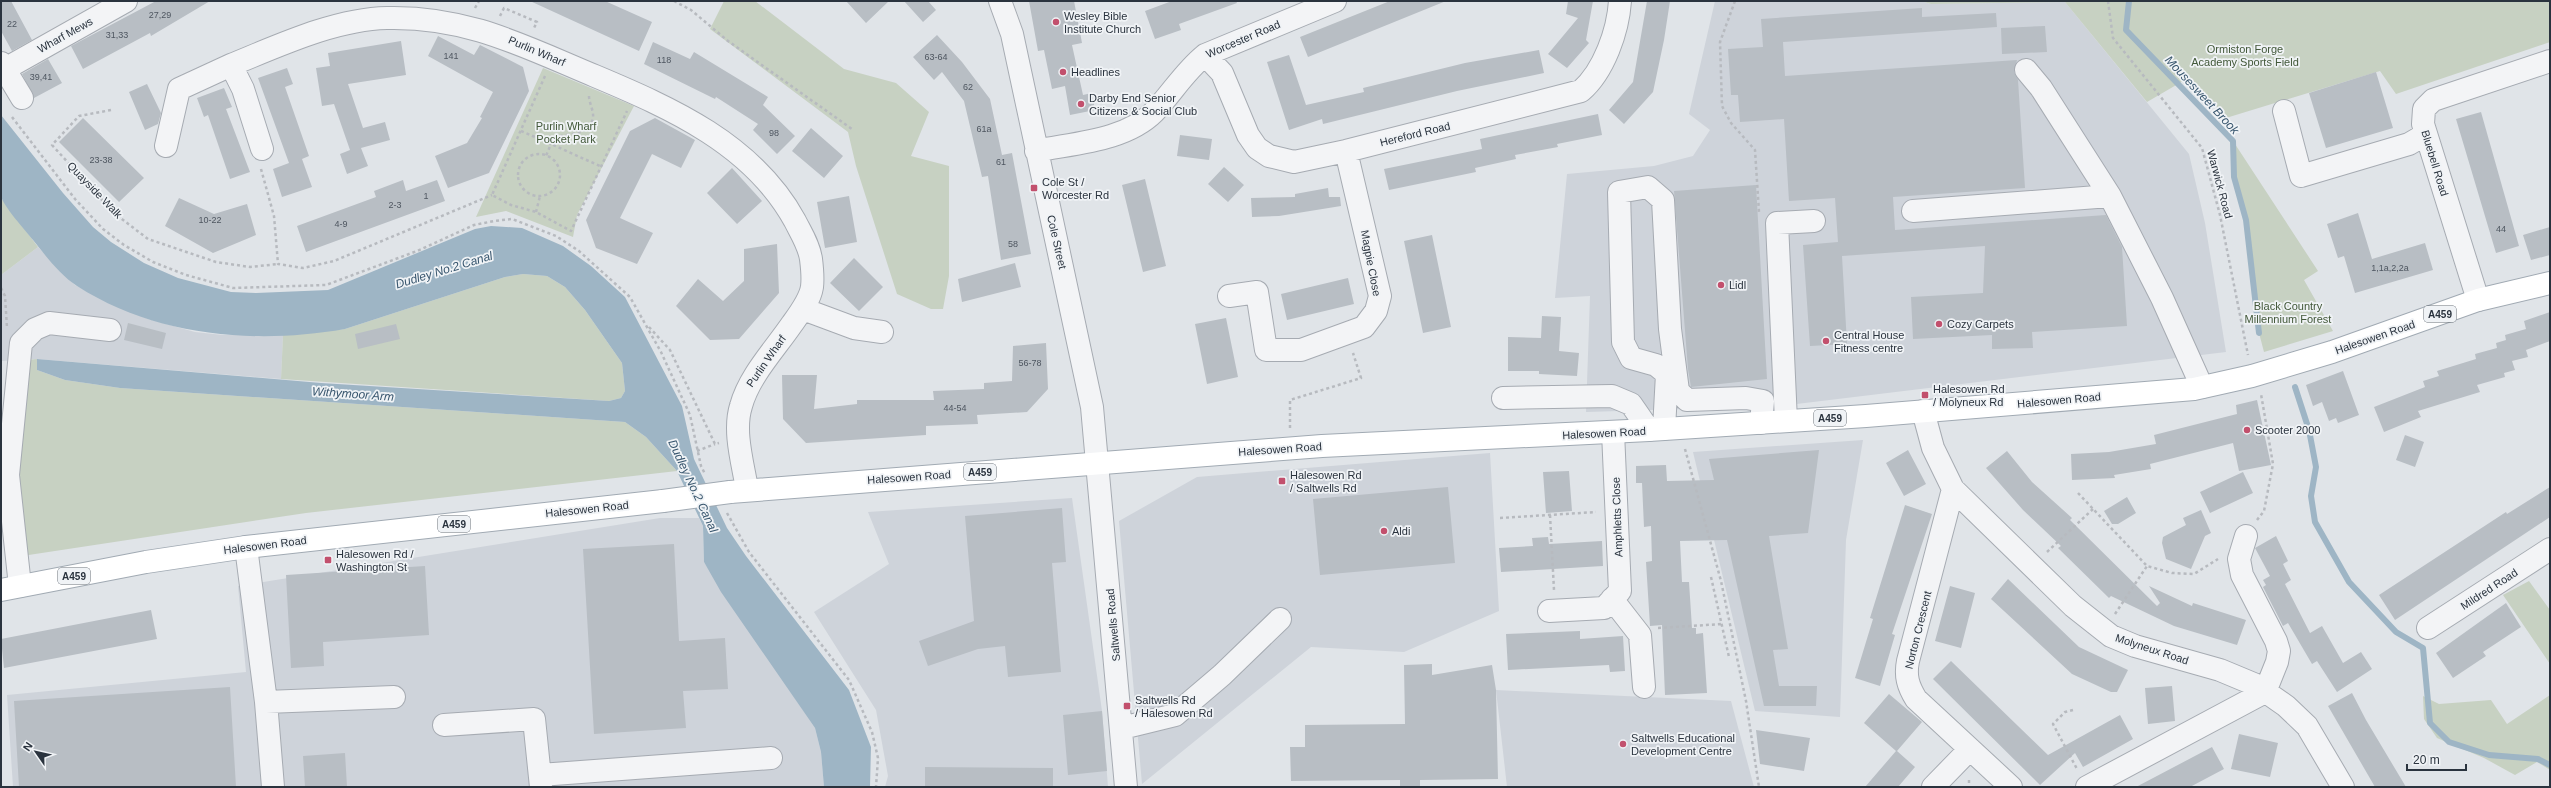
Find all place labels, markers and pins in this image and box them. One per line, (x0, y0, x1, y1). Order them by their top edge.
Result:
place label: Wesley Bible Institute Church (1064, 10, 1141, 35)
marker: Wesley Bible Institute Church (1051, 17, 1061, 27)
place label: Headlines (1071, 66, 1120, 78)
marker: Headlines (1058, 67, 1068, 77)
place label: Darby End Senior Citizens & Social Club (1089, 92, 1197, 117)
marker: Darby End Senior Citizens & Social Club (1076, 99, 1086, 109)
place label: Cole St / Worcester Rd (1042, 176, 1109, 201)
marker: Cole St / Worcester Rd (1029, 183, 1039, 193)
place label: Lidl (1729, 279, 1746, 291)
marker: Lidl (1716, 280, 1726, 290)
place label: Cozy Carpets (1947, 318, 2014, 330)
marker: Cozy Carpets (1934, 319, 1944, 329)
place label: Central House Fitness centre (1834, 329, 1904, 354)
marker: Central House Fitness centre (1821, 336, 1831, 346)
place label: Halesowen Rd / Molyneux Rd (1933, 383, 2005, 408)
marker: Halesowen Rd / Molyneux Rd (1920, 390, 1930, 400)
place label: Scooter 2000 (2255, 424, 2320, 436)
marker: Scooter 2000 (2242, 425, 2252, 435)
place label: Halesowen Rd / Saltwells Rd (1290, 469, 1362, 494)
marker: Halesowen Rd / Saltwells Rd (1277, 476, 1287, 486)
place label: Aldi (1392, 525, 1410, 537)
marker: Aldi (1379, 526, 1389, 536)
place label: Halesowen Rd / Washington St (336, 548, 415, 573)
marker: Halesowen Rd / Washington St (323, 555, 333, 565)
place label: Saltwells Rd / Halesowen Rd (1135, 694, 1213, 719)
marker: Saltwells Rd / Halesowen Rd (1122, 701, 1132, 711)
place label: Saltwells Educational Development Centre (1631, 732, 1735, 757)
marker: Saltwells Educational Development Centre (1618, 739, 1628, 749)

